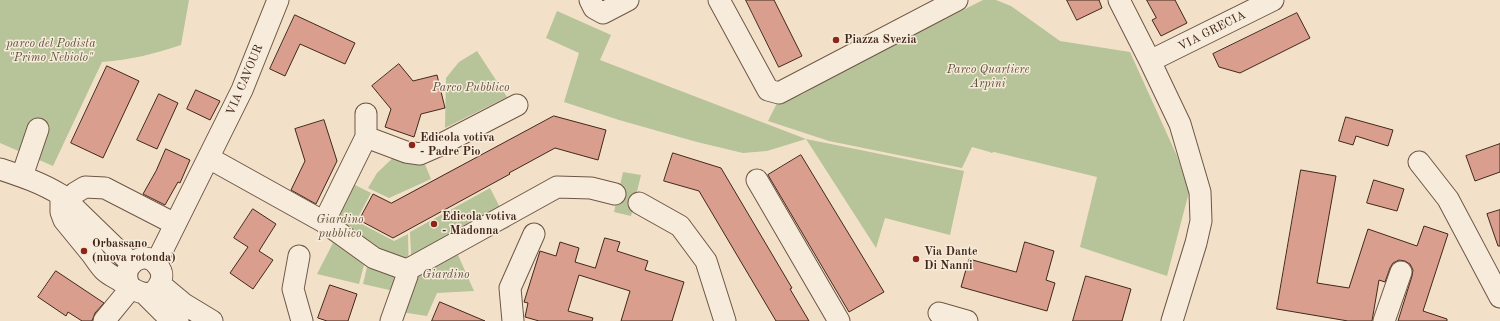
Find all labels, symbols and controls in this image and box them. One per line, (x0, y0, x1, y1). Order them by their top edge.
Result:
street label: VIA GRECIA (1176, 8, 1248, 54)
place label: Piazza Svezia (844, 33, 917, 47)
marker: Piazza Svezia (831, 35, 841, 45)
park label: parco del Podista "Primo Nebiolo" (6, 37, 96, 65)
street label: VIA CAVOUR (224, 42, 266, 118)
park label: Parco Quartiere Arpini (947, 63, 1029, 91)
park label: Parco Pubblico (432, 81, 510, 95)
place label: Edicola votiva - Padre Pio (420, 131, 495, 159)
marker: Edicola votiva - Padre Pio (407, 140, 417, 150)
place label: Edicola votiva - Madonna (442, 210, 517, 238)
park label: Giardino pubblico (316, 213, 364, 241)
marker: Edicola votiva - Madonna (429, 219, 439, 229)
place label: Orbassano (nuova rotonda) (92, 237, 176, 265)
place label: Via Dante Di Nanni (924, 245, 978, 273)
marker: Orbassano (nuova rotonda) (79, 246, 89, 256)
marker: Via Dante Di Nanni (911, 254, 921, 264)
park label: Giardino (422, 268, 470, 282)

